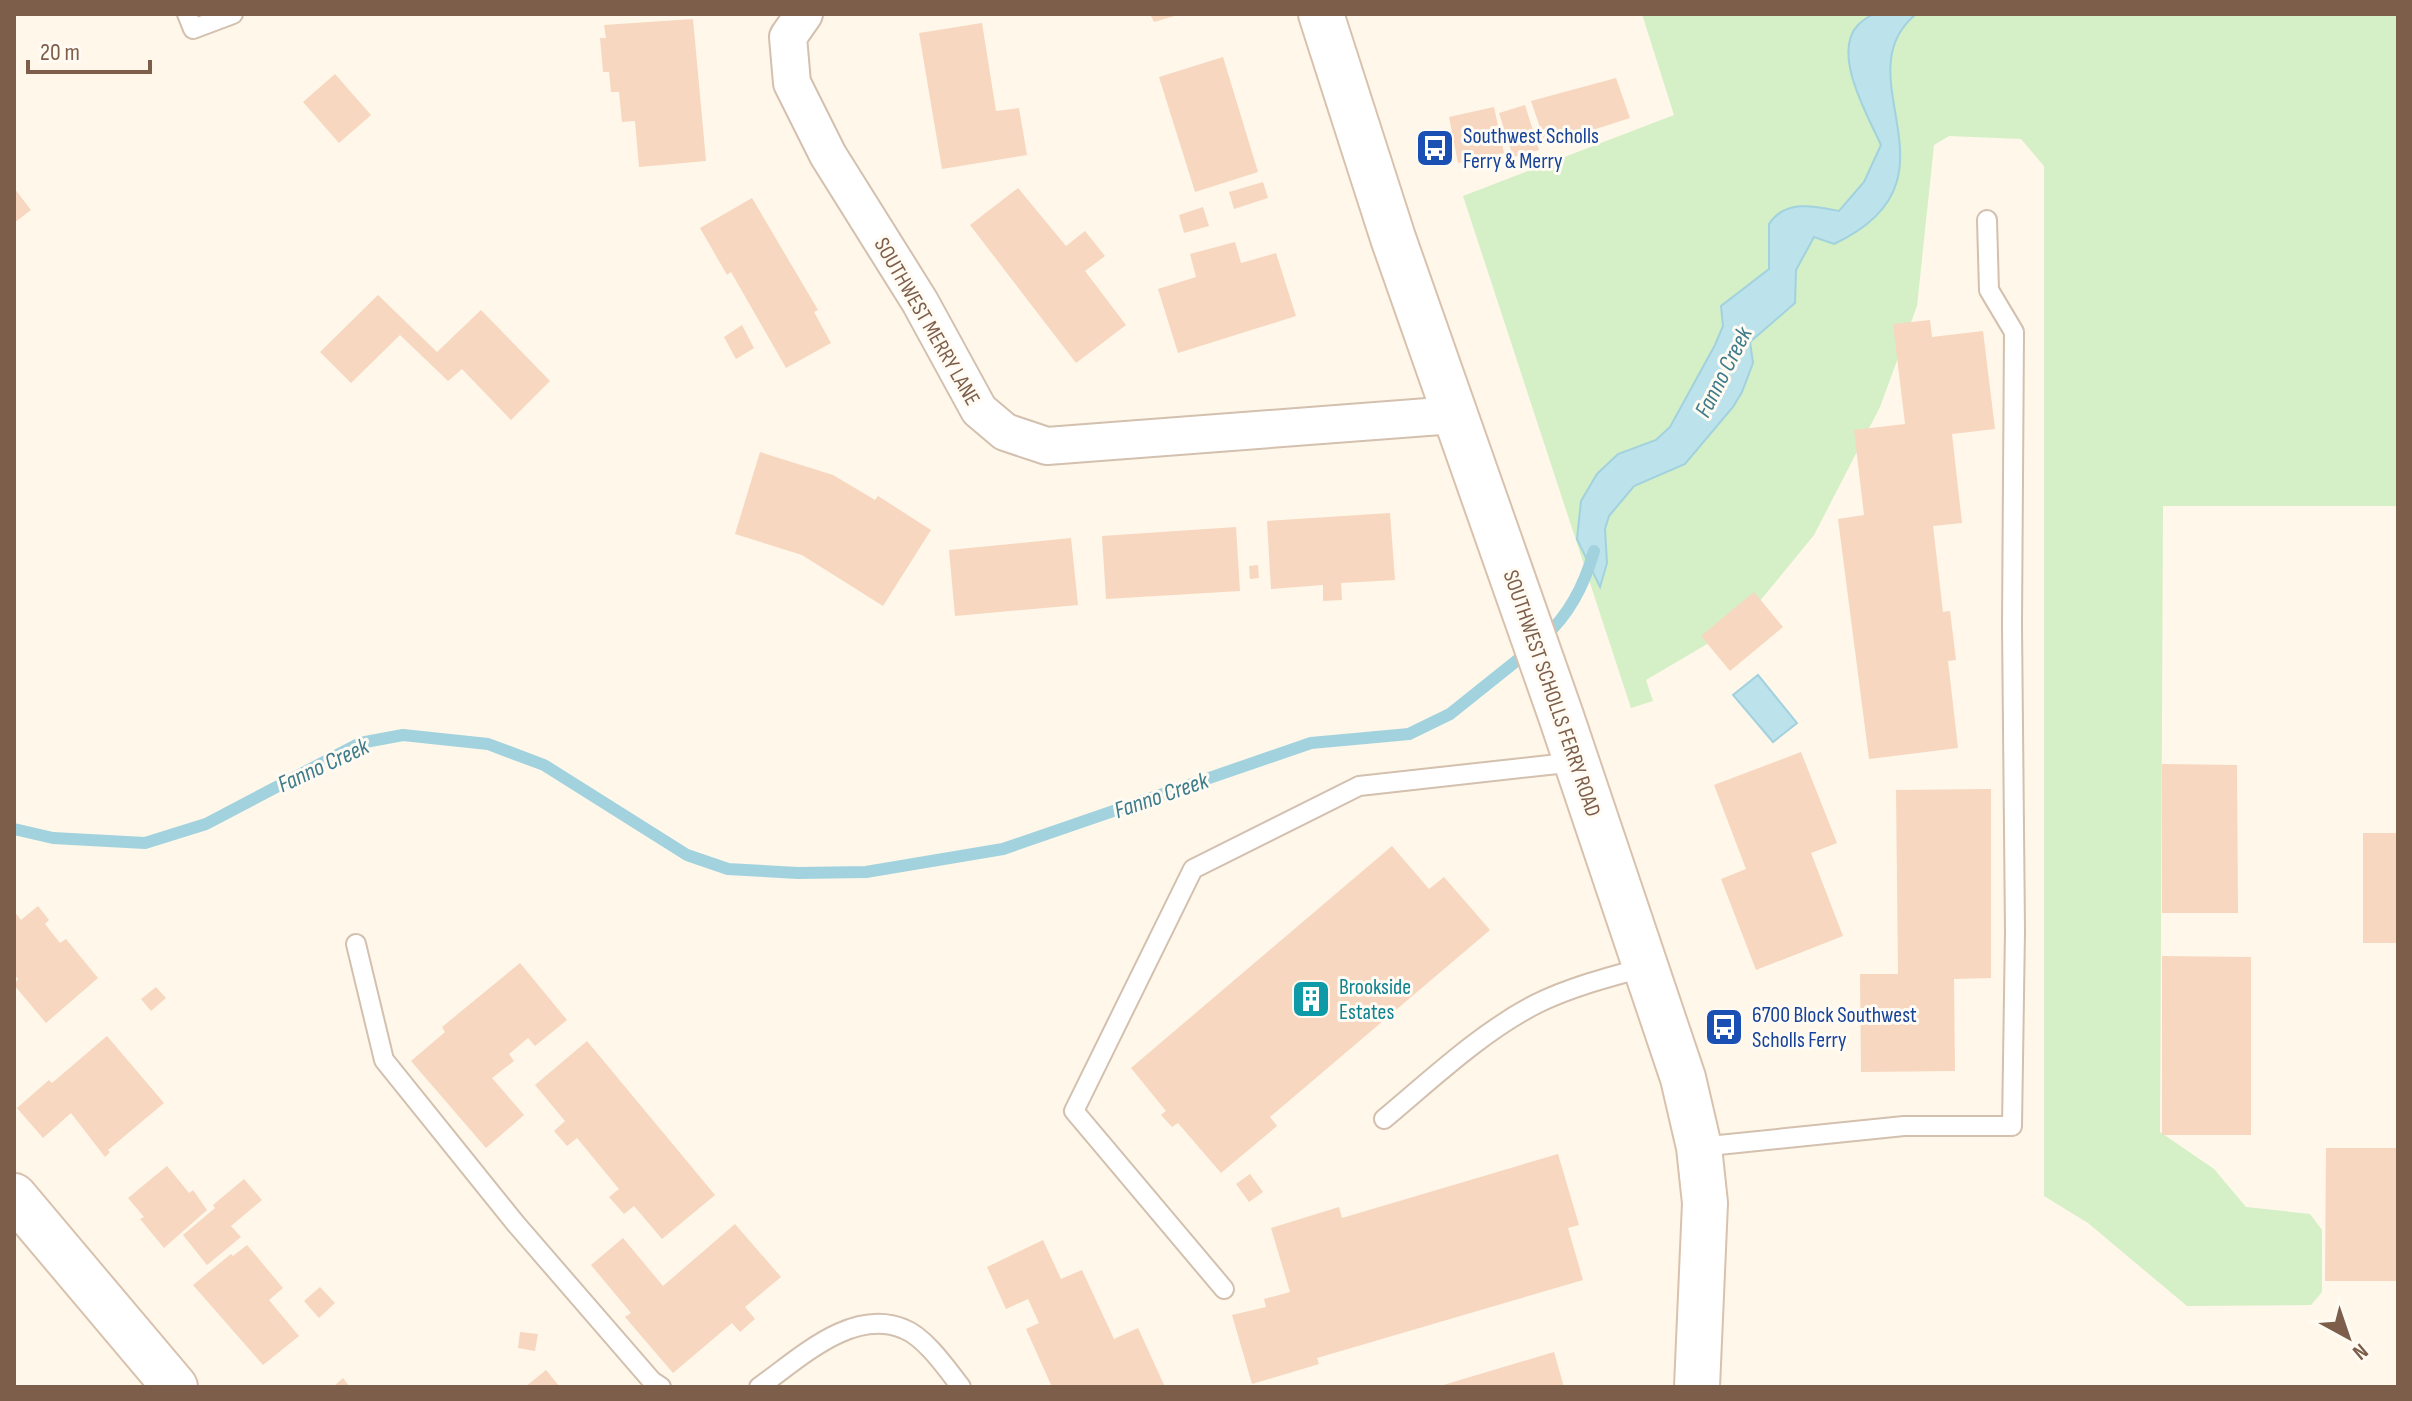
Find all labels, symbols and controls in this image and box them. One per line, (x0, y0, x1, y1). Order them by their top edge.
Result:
scale bar (28, 24, 150, 74)
text: 20 m (40, 38, 80, 67)
place label: Southwest Scholls Ferry & Merry (1463, 123, 1599, 175)
bus stop icon: Southwest Scholls Ferry & Merry (1414, 127, 1456, 169)
street label: SOUTHWEST MERRY LANE (868, 233, 986, 410)
water label: Fanno Creek (1688, 321, 1759, 422)
street label: SOUTHWEST SCHOLLS FERRY ROAD (1497, 567, 1606, 820)
water label: Fanno Creek (273, 731, 374, 799)
water label: Fanno Creek (1110, 766, 1213, 825)
place label: Brookside Estates (1339, 974, 1411, 1026)
building icon: Brookside Estates (1290, 978, 1332, 1020)
place label: 6700 Block Southwest Scholls Ferry (1752, 1002, 1917, 1054)
bus stop icon: 6700 Block Southwest Scholls Ferry (1703, 1006, 1745, 1048)
north arrow (2308, 1297, 2388, 1377)
text: N (2347, 1337, 2373, 1365)

